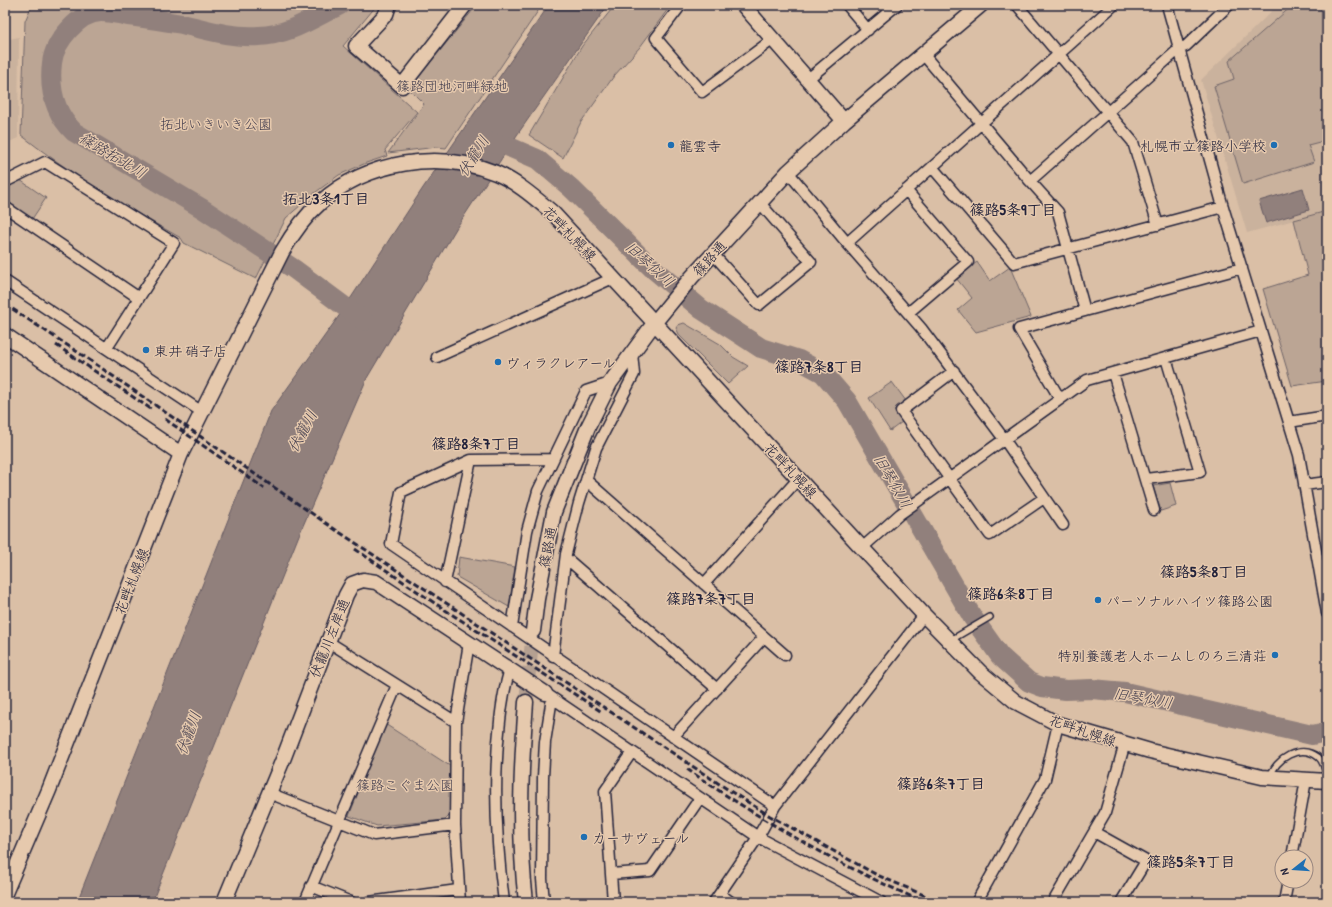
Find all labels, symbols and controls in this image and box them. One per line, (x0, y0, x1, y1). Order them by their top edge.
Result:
park label: 篠路団地河畔緑地 (396, 76, 508, 95)
park label: 拓北いきいき公園 (160, 114, 272, 133)
water label: 篠路拓北川 (75, 127, 151, 183)
water label: 伏籠川 (452, 131, 494, 181)
place label: 龍雲寺 (679, 136, 721, 155)
place label: 札幌市立篠路小学校 (1140, 136, 1266, 155)
marker: 龍雲寺 (666, 140, 676, 150)
marker: 札幌市立篠路小学校 (1269, 140, 1279, 150)
district label: 拓北3条1丁目 (282, 188, 370, 209)
district label: 篠路5条9丁目 (970, 199, 1056, 220)
street label: 花畔札幌線 (539, 201, 601, 265)
water label: 旧琴似川 (621, 236, 679, 292)
street label: 篠路通 (688, 236, 730, 280)
place label: 東井 硝子店 (154, 341, 227, 360)
marker: 東井 硝子店 (141, 345, 151, 355)
place label: ヴィラクレアール (506, 353, 616, 372)
district label: 篠路7条8丁目 (775, 356, 863, 377)
marker: ヴィラクレアール (493, 357, 503, 367)
water label: 伏籠川 (282, 406, 322, 456)
district label: 篠路8条7丁目 (432, 433, 520, 454)
street label: 花畔札幌線 (760, 438, 822, 502)
water label: 旧琴似川 (869, 450, 917, 512)
street label: 篠路通 (534, 525, 560, 569)
street label: 花畔札幌線 (110, 545, 152, 617)
district label: 篠路5条8丁目 (1160, 561, 1248, 582)
district label: 篠路6条8丁目 (967, 583, 1055, 604)
district label: 篠路7条7丁目 (666, 588, 756, 609)
place label: パーソナルハイツ篠路公園 (1106, 591, 1273, 610)
street label: 伏籠川左岸通 (304, 595, 354, 681)
marker: パーソナルハイツ篠路公園 (1093, 595, 1103, 605)
place label: 特別養護老人ホームしのろ三清荘 (1058, 646, 1267, 665)
marker: 特別養護老人ホームしのろ三清荘 (1270, 650, 1280, 660)
water label: 旧琴似川 (1112, 682, 1174, 714)
water label: 伏籠川 (170, 708, 206, 758)
street label: 花畔札幌線 (1047, 710, 1119, 750)
district label: 篠路6条7丁目 (897, 773, 985, 794)
park label: 篠路こぐま公園 (356, 775, 454, 794)
place label: カーサヴェール (592, 828, 690, 847)
marker: カーサヴェール (579, 832, 589, 842)
north arrow (1274, 849, 1314, 889)
district label: 篠路5条7丁目 (1147, 851, 1235, 872)
text: N (1277, 867, 1292, 877)

